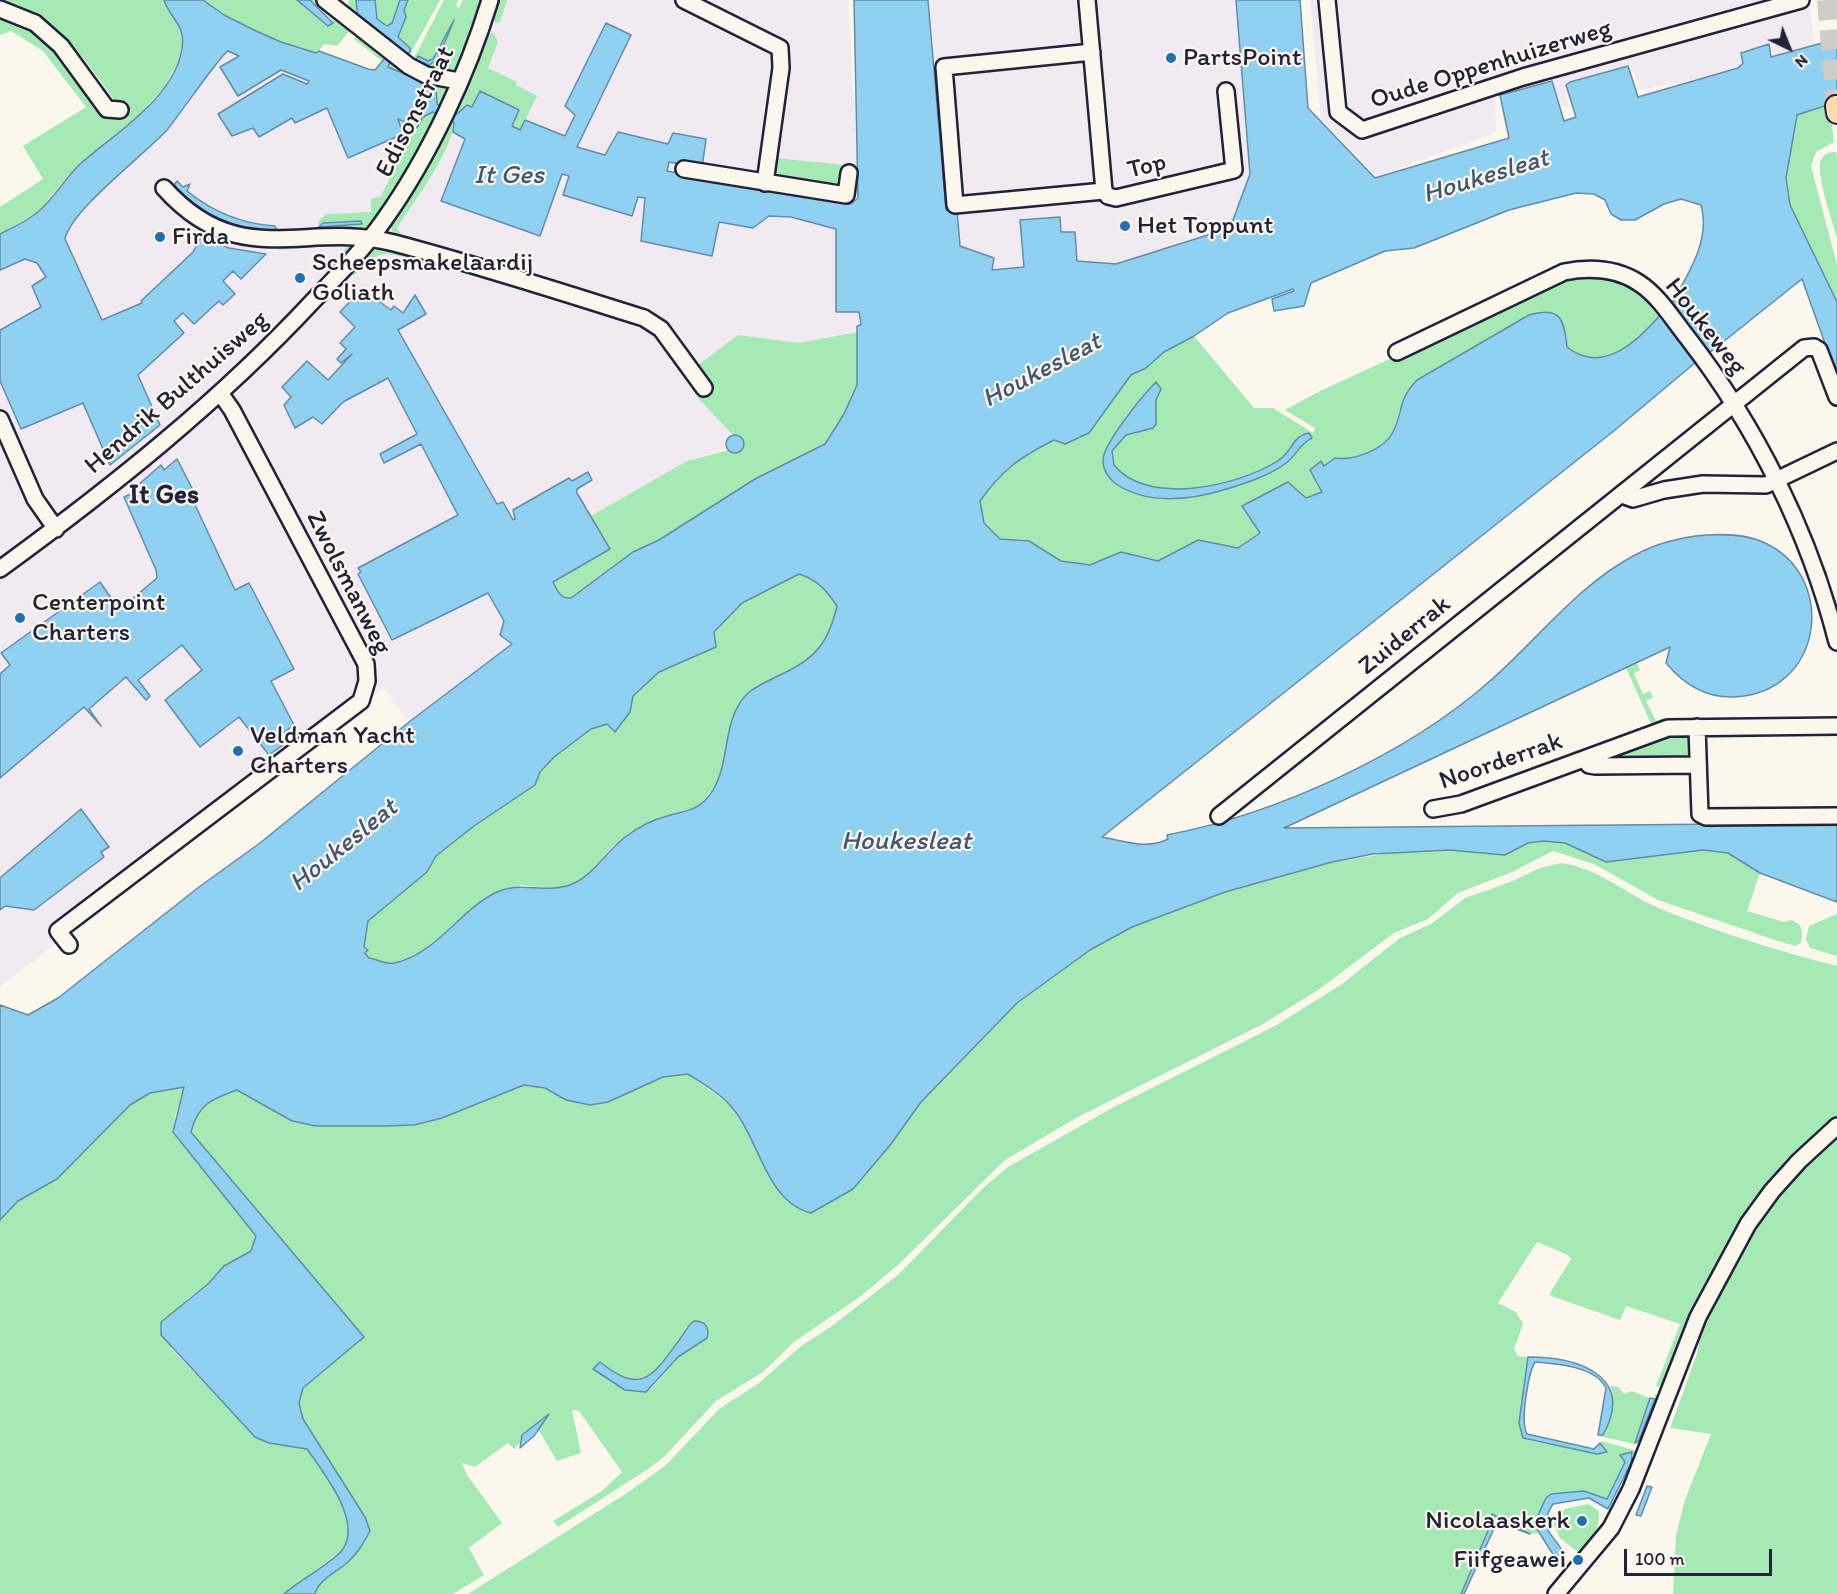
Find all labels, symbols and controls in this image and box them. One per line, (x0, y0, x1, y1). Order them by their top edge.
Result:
street label: Oude Oppenhuizerweg (1366, 13, 1616, 117)
north arrow (1759, 18, 1819, 78)
street label: Edisonstraat (370, 41, 462, 183)
place label: PartsPoint (1183, 42, 1301, 74)
marker: PartsPoint (1164, 51, 1178, 65)
text: N (1791, 51, 1812, 72)
water label: Houkesleat (1419, 142, 1553, 212)
street label: Top (1124, 147, 1170, 187)
water label: It Ges (474, 160, 544, 192)
place label: Het Toppunt (1137, 210, 1274, 242)
marker: Het Toppunt (1118, 219, 1132, 233)
place label: Firda (172, 221, 229, 253)
marker: Firda (153, 230, 167, 244)
place label: Scheepsmakelaardij Goliath (312, 247, 533, 308)
marker: Scheepsmakelaardij Goliath (293, 271, 307, 285)
street label: Houkeweg (1657, 272, 1753, 382)
street label: Hendrik Bulthuisweg (79, 305, 275, 481)
water label: Houkesleat (977, 326, 1107, 416)
district label: It Ges (129, 480, 199, 512)
street label: Zwolsmanweg (299, 506, 397, 660)
place label: Centerpoint Charters (32, 587, 165, 648)
street label: Zuiderrak (1353, 589, 1457, 683)
marker: Centerpoint Charters (13, 611, 27, 625)
place label: Veldman Yacht Charters (250, 720, 415, 782)
street label: Noorderrak (1435, 726, 1567, 798)
marker: Veldman Yacht Charters (231, 744, 245, 758)
water label: Houkesleat (283, 792, 405, 900)
water label: Houkesleat (841, 826, 971, 858)
place label: Nicolaaskerk (1425, 1505, 1570, 1537)
marker: Nicolaaskerk (1575, 1514, 1589, 1528)
scale bar (1627, 1537, 1776, 1575)
place label: Fiifgeawei (1454, 1544, 1566, 1576)
text: 100 m (1635, 1548, 1685, 1570)
marker: Fiifgeawei (1571, 1553, 1585, 1567)

